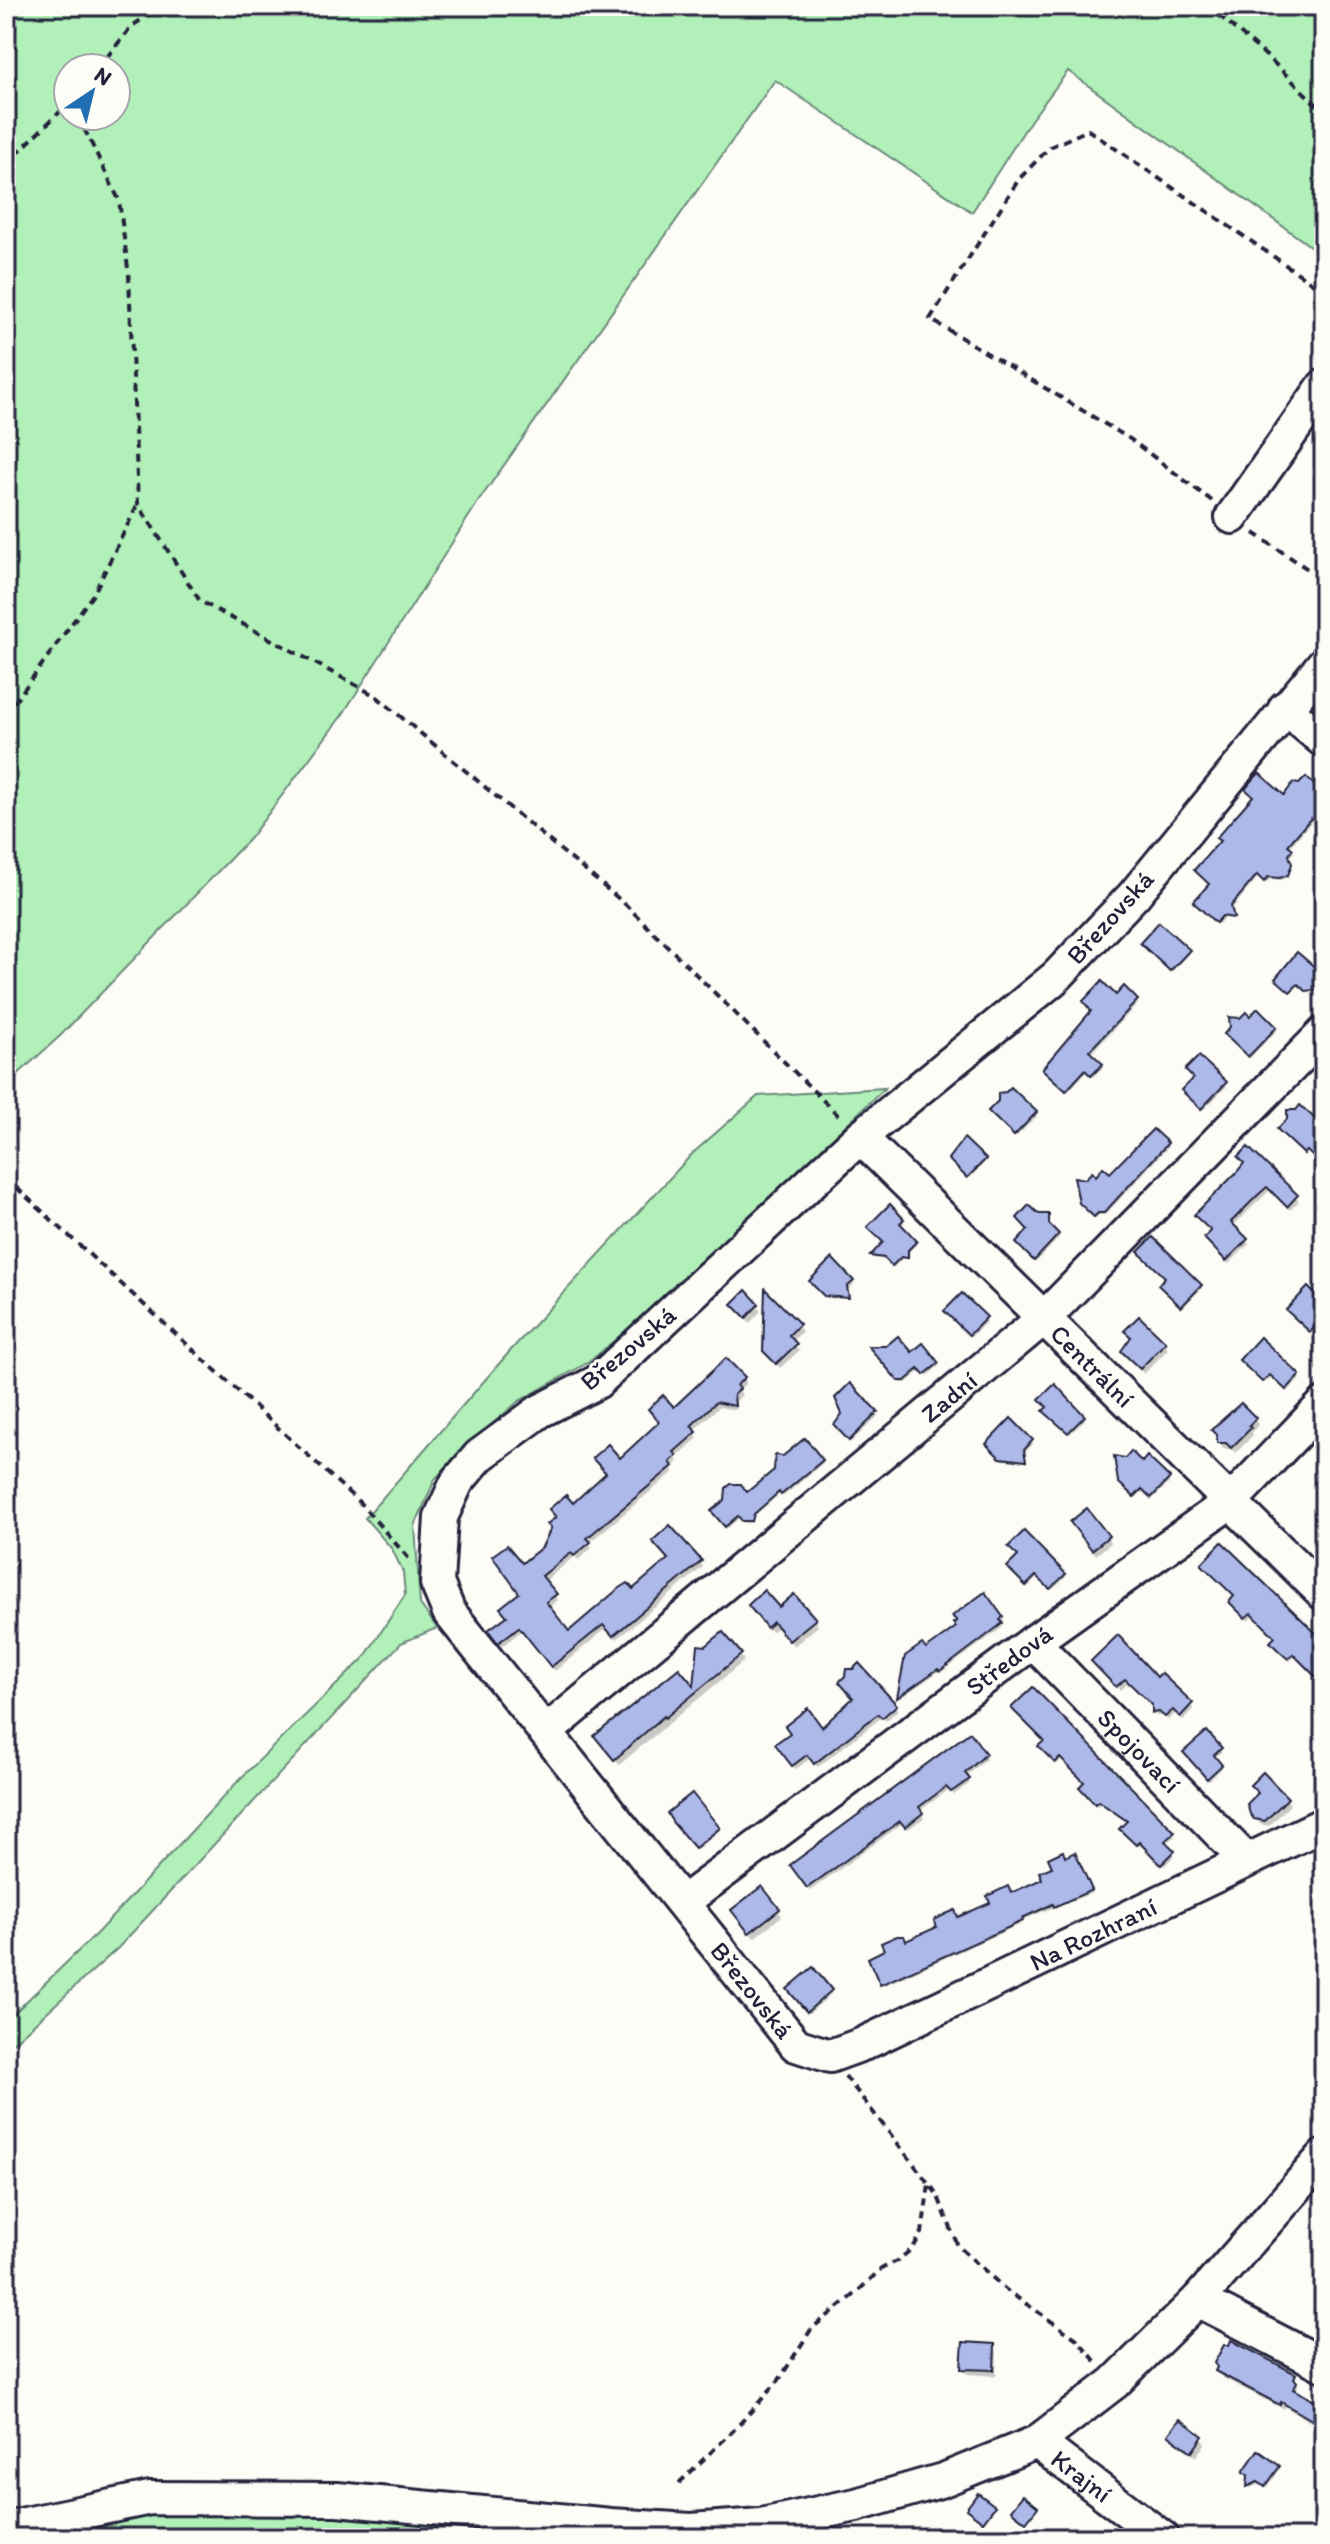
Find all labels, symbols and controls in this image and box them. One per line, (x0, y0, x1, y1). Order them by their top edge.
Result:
north arrow (52, 52, 132, 132)
text: N (89, 61, 117, 91)
street label: Březovská (1060, 863, 1161, 971)
street label: Březovská (574, 1298, 683, 1397)
street label: Centrální (1044, 1317, 1141, 1414)
street label: Zadní (914, 1364, 984, 1430)
street label: Středová (959, 1617, 1059, 1703)
street label: Spojovací (1091, 1702, 1188, 1800)
street label: Na Rozhraní (1024, 1890, 1162, 1978)
street label: Březovská (704, 1935, 801, 2046)
street label: Krajní (1045, 2443, 1119, 2509)

